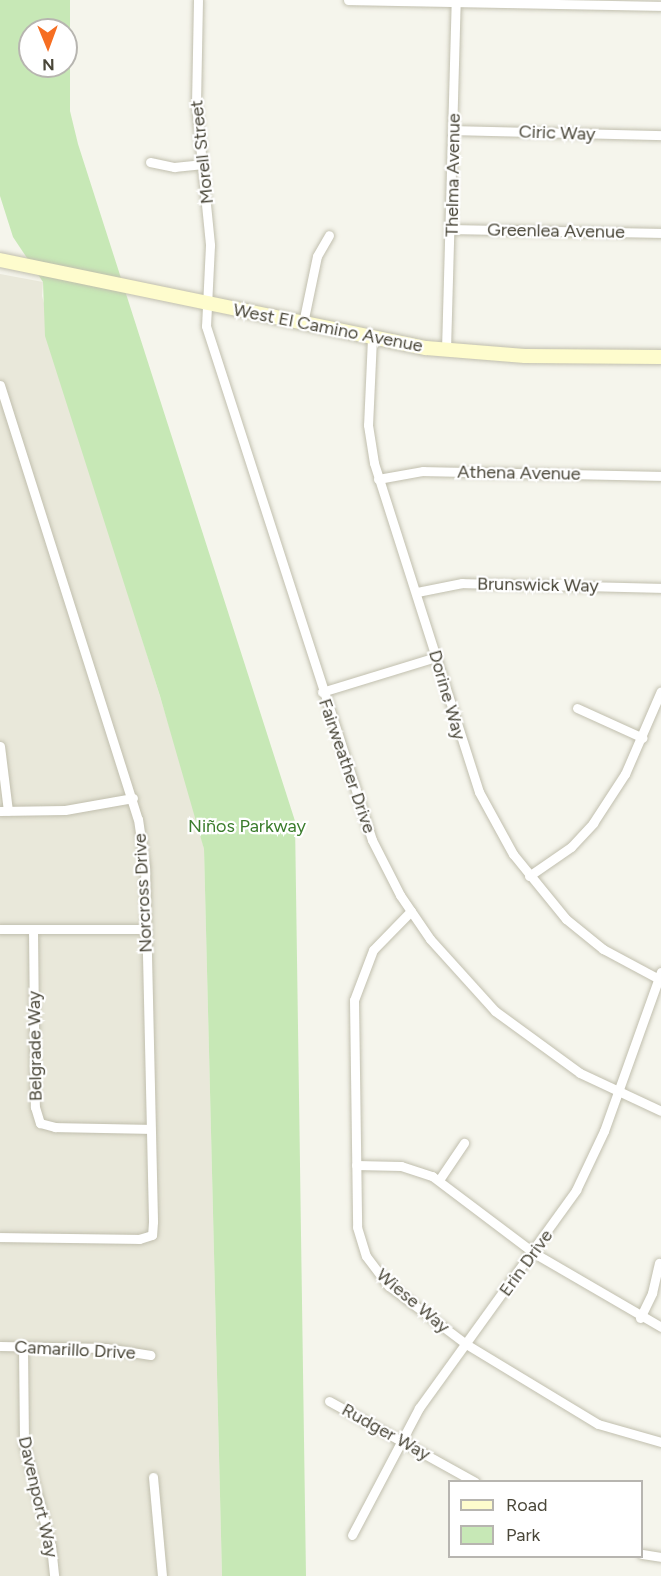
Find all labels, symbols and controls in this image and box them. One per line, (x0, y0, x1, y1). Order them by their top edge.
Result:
north arrow (18, 18, 78, 78)
text: N (42, 55, 55, 74)
street label: Morell Street (186, 99, 218, 205)
street label: Thelma Avenue (441, 113, 465, 237)
street label: Ciric Way (518, 121, 596, 145)
street label: Greenlea Avenue (487, 219, 625, 243)
street label: West El Camino Avenue (231, 299, 425, 357)
street label: Athena Avenue (457, 461, 581, 485)
street label: Brunswick Way (477, 573, 599, 597)
street label: Dorine Way (424, 648, 470, 742)
street label: Fairweather Drive (314, 696, 380, 836)
park label: Niños Parkway (188, 815, 306, 837)
street label: Norcross Drive (129, 833, 157, 953)
street label: Belgrade Way (23, 991, 47, 1101)
street label: Erin Drive (495, 1225, 557, 1301)
street label: Wiese Way (372, 1264, 454, 1338)
street label: Camarillo Drive (14, 1336, 136, 1364)
street label: Rudger Way (338, 1399, 434, 1465)
street label: Davenport Way (14, 1434, 62, 1560)
legend (448, 1480, 643, 1558)
text: Road (506, 1494, 547, 1516)
text: Park (506, 1524, 540, 1546)

